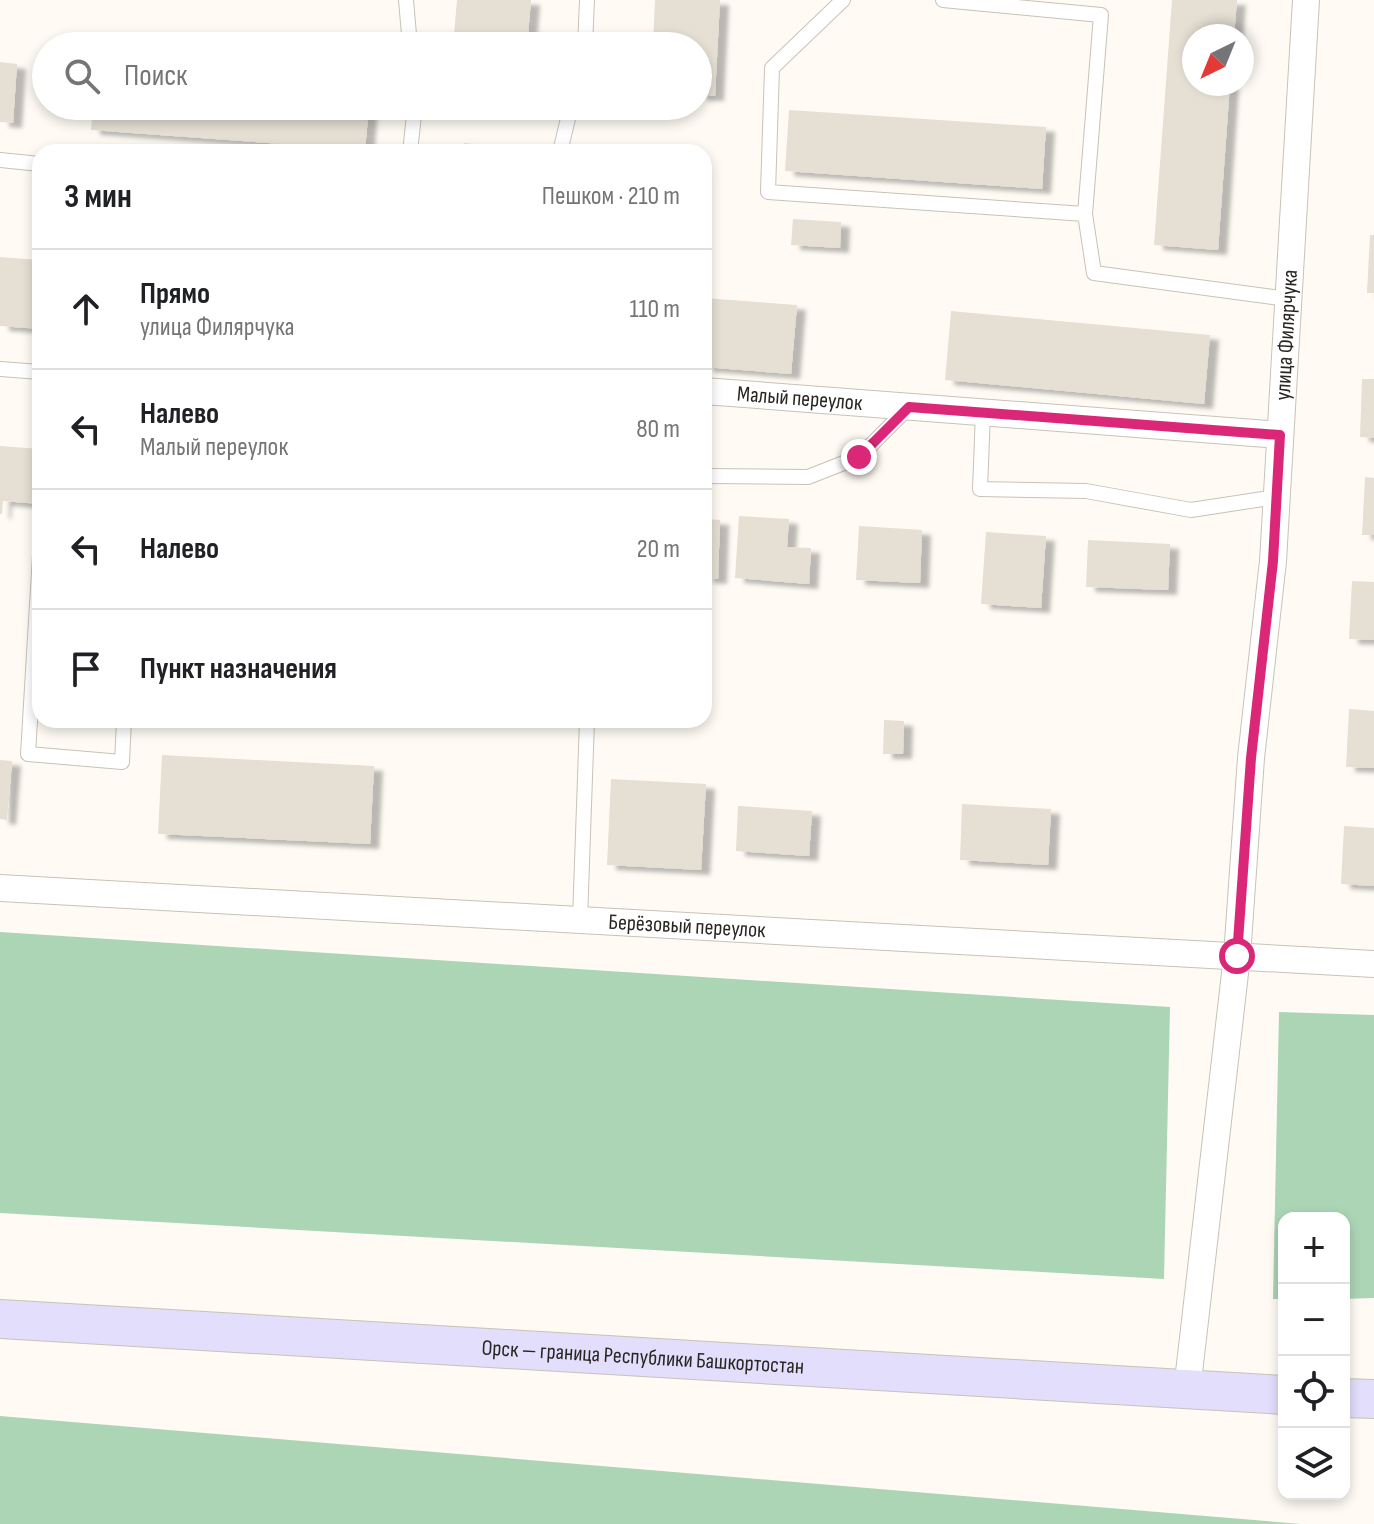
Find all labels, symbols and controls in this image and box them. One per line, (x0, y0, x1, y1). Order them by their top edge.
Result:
north arrow (1182, 24, 1254, 96)
search box (32, 32, 712, 120)
icon: search (60, 54, 104, 98)
text: Поиск (124, 58, 187, 94)
text: 3 мин (64, 176, 132, 217)
text: Пешком · 210 m (542, 181, 680, 212)
street label: улица Филярчука (1269, 269, 1304, 401)
text: Прямо (140, 276, 210, 312)
icon: ahead (64, 287, 108, 331)
text: 110 m (629, 294, 680, 325)
text: улица Филярчука (140, 312, 295, 343)
street label: Малый переулок (736, 380, 864, 417)
text: Налево (140, 396, 219, 432)
icon: left (64, 407, 108, 451)
text: 80 m (636, 414, 680, 445)
text: Малый переулок (140, 432, 288, 463)
route end (841, 439, 877, 475)
icon: left (64, 527, 108, 571)
text: Налево (140, 531, 219, 567)
text: 20 m (637, 534, 680, 565)
icon: arrive (64, 647, 108, 691)
text: Пункт назначения (140, 651, 337, 687)
street label: Берёзовый переулок (608, 908, 767, 944)
route start (1219, 938, 1255, 974)
map controls (1278, 1212, 1350, 1500)
button: + (1278, 1212, 1350, 1284)
button: − (1278, 1284, 1350, 1356)
street label: Орск — граница Республики Башкортостан (481, 1334, 805, 1380)
button: locate (1278, 1356, 1350, 1428)
button: layers (1278, 1428, 1350, 1500)

